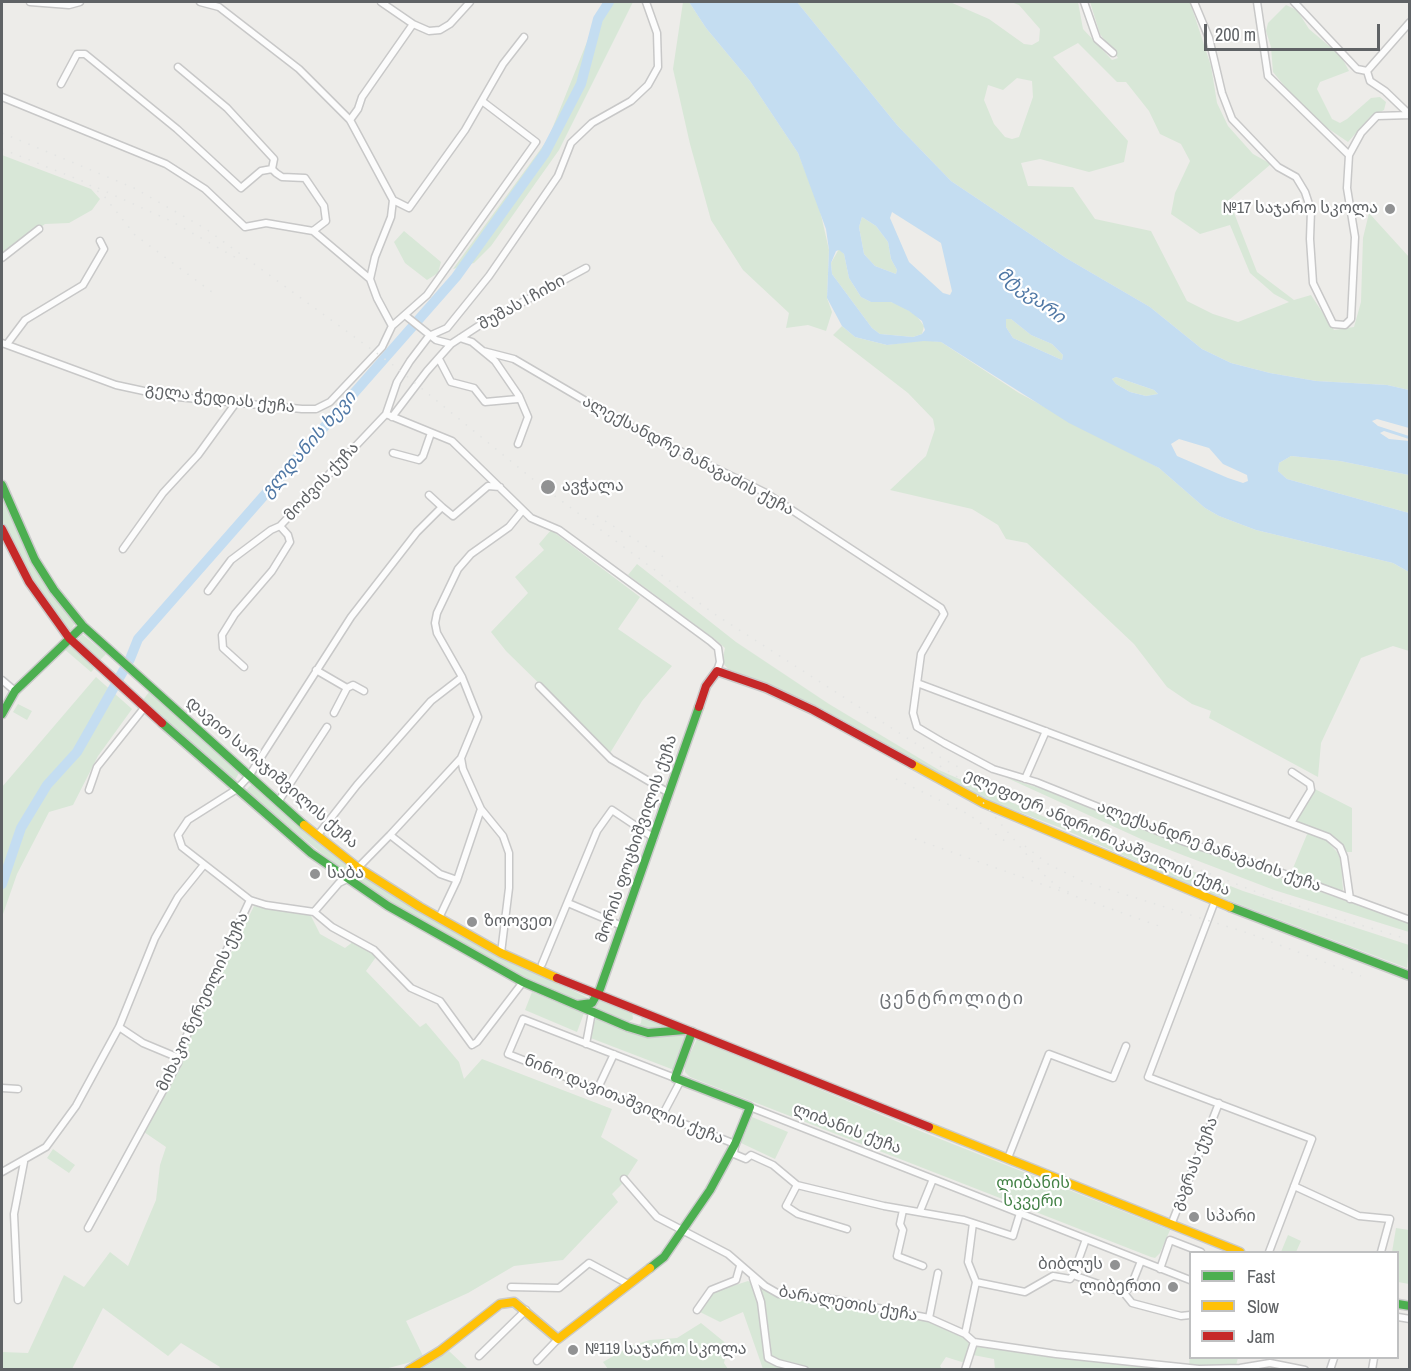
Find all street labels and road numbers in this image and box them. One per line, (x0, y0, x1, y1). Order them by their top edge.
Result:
street label: შუშას I ჩიხი (475, 271, 569, 335)
street label: გელა ჭედიას ქუჩა (144, 380, 296, 418)
street label: ალექსანდრე მანაგაძის ქუჩა (579, 392, 797, 520)
street label: მოძვის ქუჩა (281, 439, 363, 525)
street label: დავით სარაჯიშვილის ქუჩა (182, 693, 362, 853)
street label: მორის ფოცხიშვილის ქუჩა (592, 732, 682, 946)
street label: ელეფთერ ანდრონიკაშვილის ქუჩა (961, 765, 1233, 901)
street label: ალექსანდრე მანაგაძის ქუჩა (1094, 797, 1324, 897)
street label: მიხაკო წერეთლის ქუჩა (153, 910, 253, 1094)
street label: ნინო დავითაშვილის ქუჩა (521, 1051, 727, 1149)
street label: ლიბანის ქუჩა (790, 1099, 904, 1159)
street label: გაგრას ქუჩა (1168, 1114, 1222, 1214)
street label: ბარალეთის ქუჩა (777, 1282, 919, 1326)

